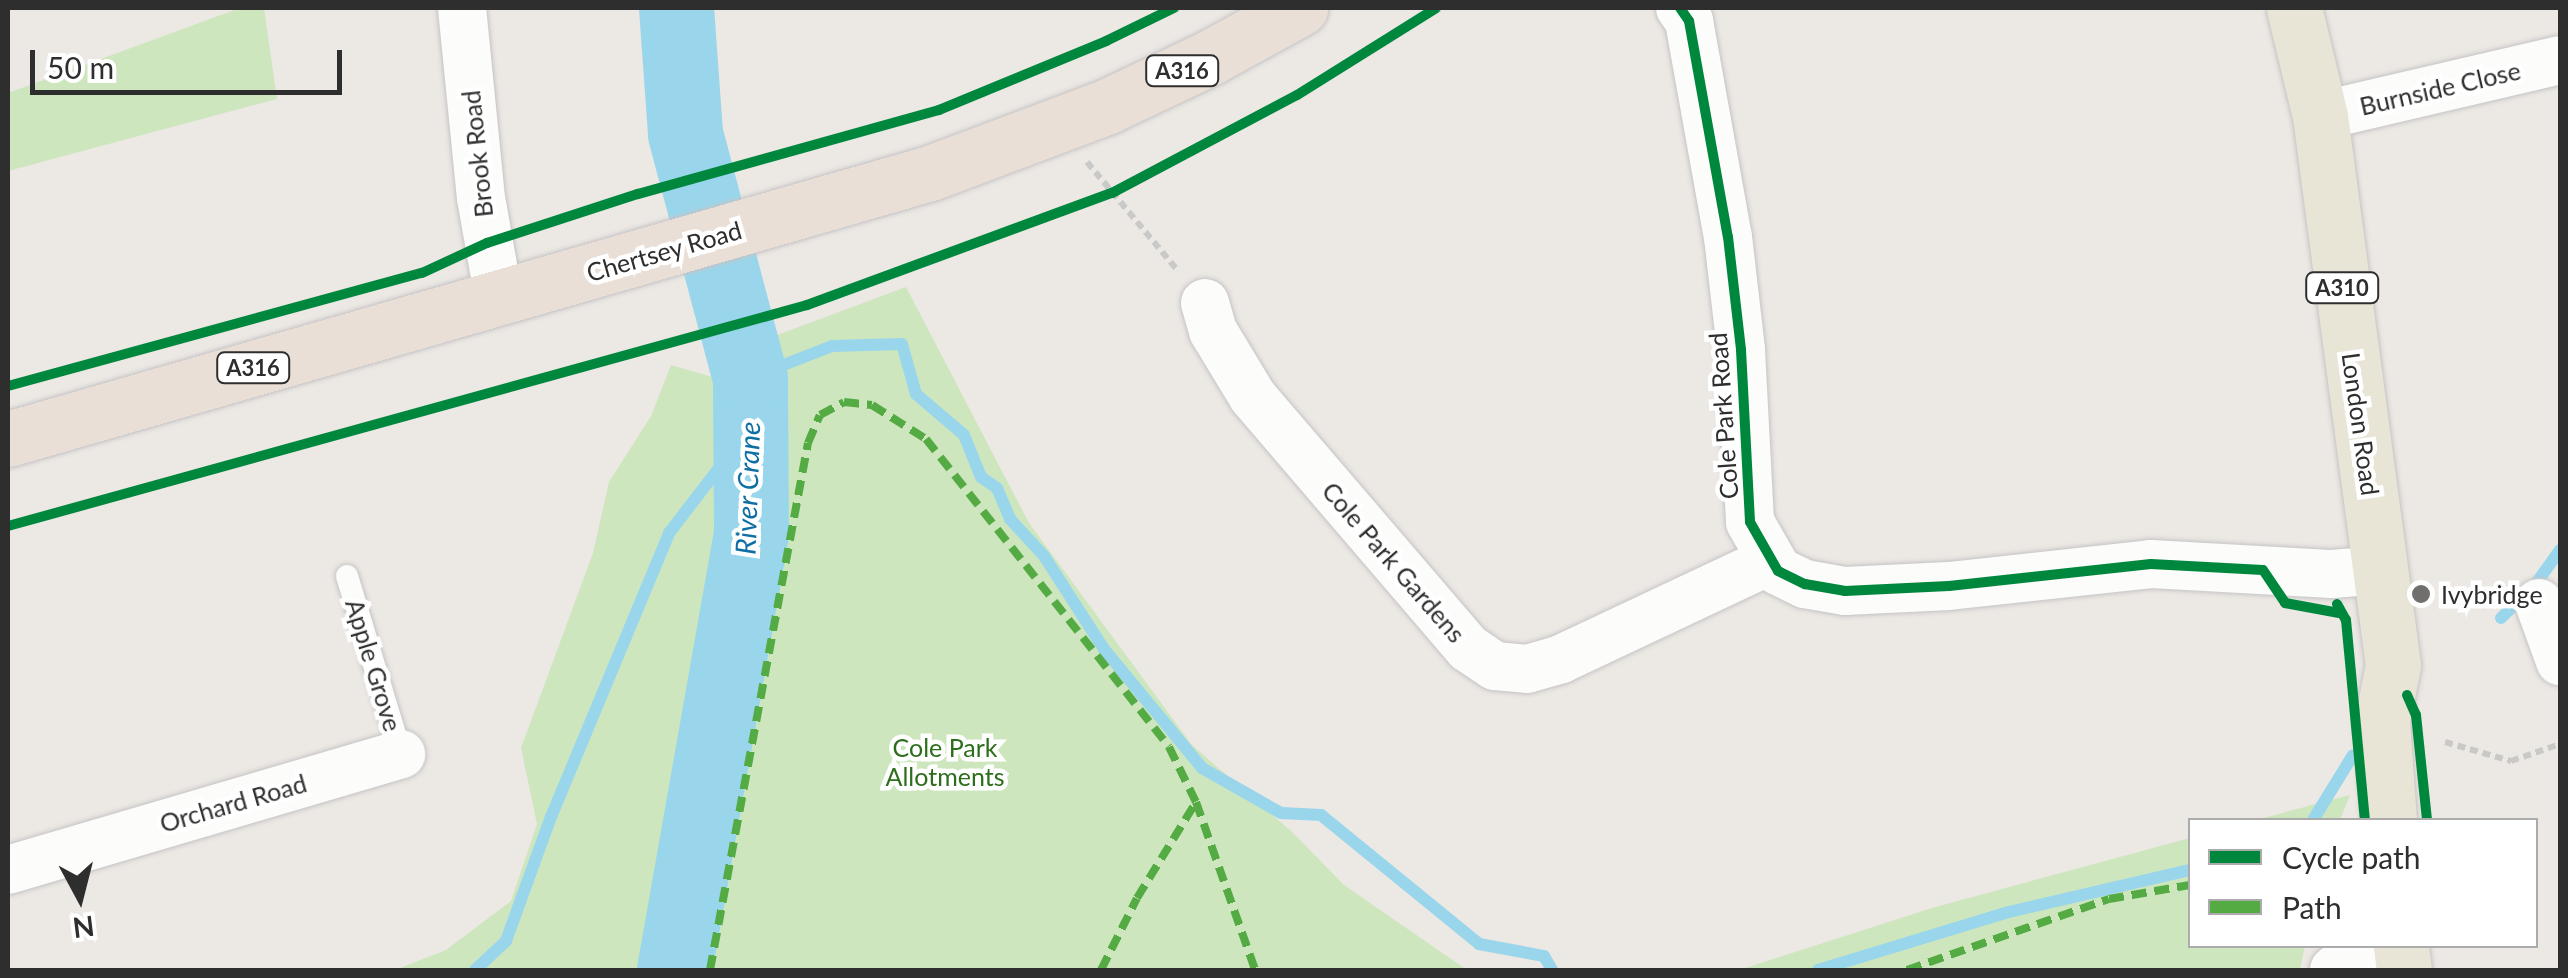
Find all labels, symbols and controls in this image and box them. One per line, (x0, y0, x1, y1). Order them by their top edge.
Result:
scale bar (35, 30, 348, 92)
text: 50 m (47, 49, 114, 85)
road number: A316 (1144, 54, 1220, 88)
street label: Burnside Close (2357, 55, 2523, 121)
street label: Brook Road (455, 89, 499, 219)
street label: Chertsey Road (583, 214, 745, 288)
road number: A310 (2304, 271, 2380, 305)
street label: Cole Park Road (1702, 332, 1744, 500)
road number: A316 (216, 351, 290, 385)
street label: London Road (2336, 351, 2386, 497)
water label: River Crane (728, 421, 766, 555)
street label: Cole Park Gardens (1316, 476, 1472, 648)
place label: Ivybridge (2441, 579, 2543, 609)
marker: Ivybridge (2410, 583, 2432, 605)
street label: Apple Grove (340, 595, 408, 735)
park label: Cole Park Allotments (886, 733, 1004, 792)
street label: Orchard Road (156, 768, 310, 838)
legend (2188, 818, 2538, 948)
text: Cycle path (2282, 839, 2421, 875)
north arrow (30, 848, 130, 948)
text: Path (2282, 889, 2342, 925)
text: N (71, 910, 96, 946)

